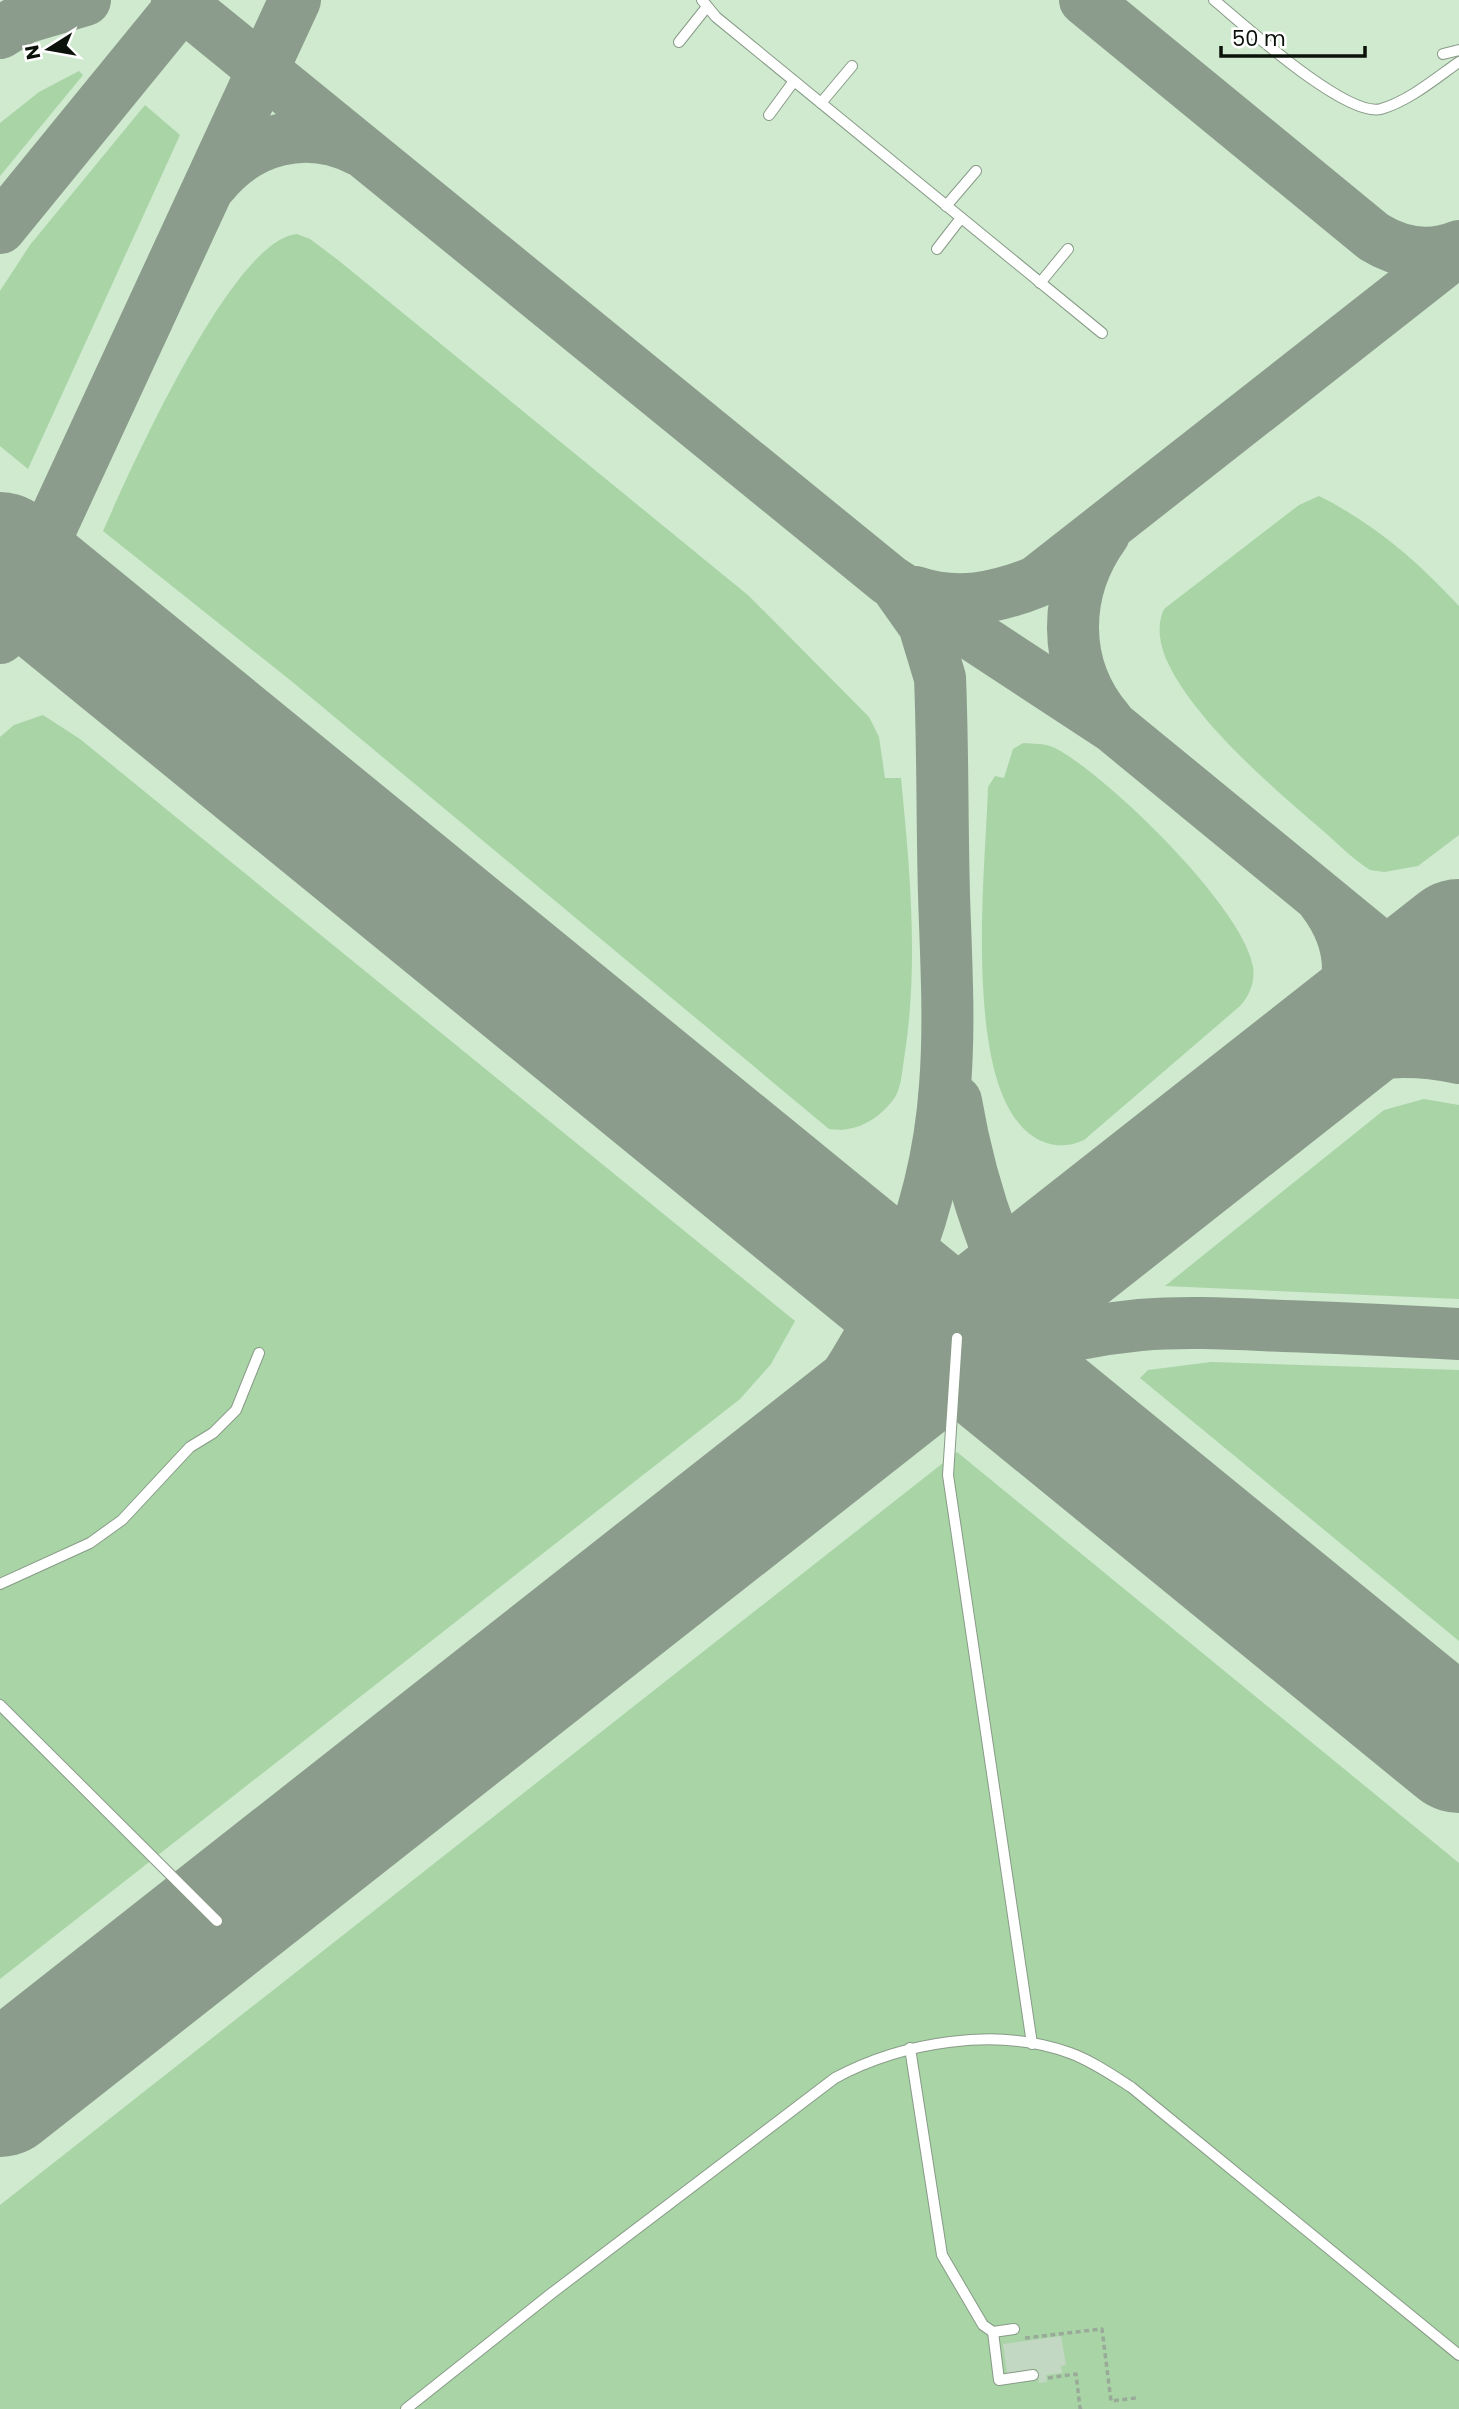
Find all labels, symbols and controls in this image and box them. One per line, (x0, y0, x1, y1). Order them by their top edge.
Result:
north arrow (14, 14, 84, 84)
scale bar (1221, 14, 1364, 58)
text: 50 m (1232, 24, 1286, 53)
text: N (18, 43, 47, 62)

